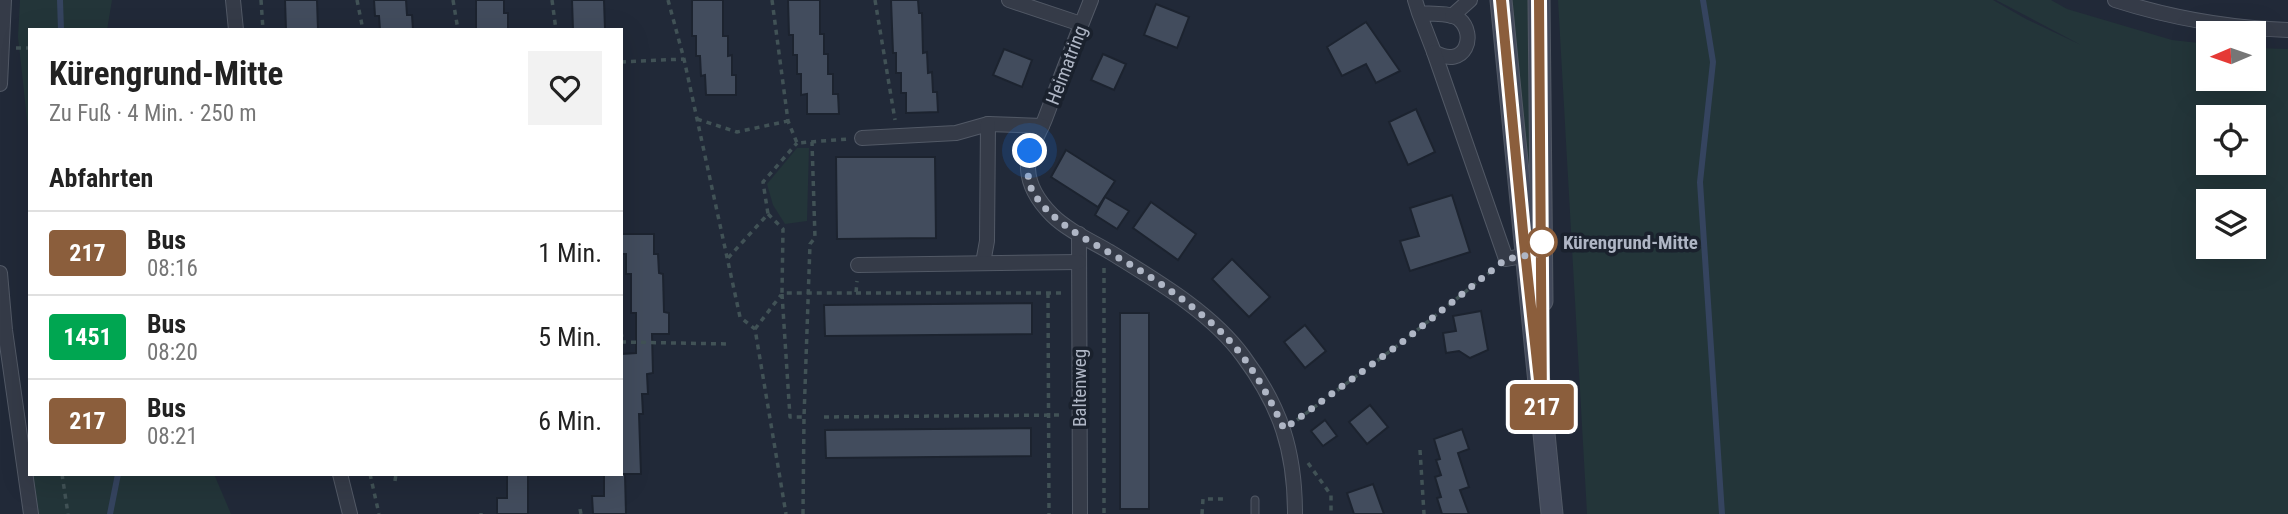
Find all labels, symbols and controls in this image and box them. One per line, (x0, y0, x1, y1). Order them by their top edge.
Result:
north arrow (2196, 21, 2266, 91)
map controls (2196, 21, 2266, 259)
street label: Heimatring (1041, 22, 1092, 108)
button: heart (528, 51, 602, 125)
text: Kürengrund-Mitte (49, 54, 283, 93)
text: Zu Fuß · 4 Min. · 250 m (49, 100, 257, 127)
button: locate (2196, 105, 2266, 175)
your location (1012, 133, 1047, 168)
text: Abfahrten (49, 163, 153, 193)
button: layers (2196, 189, 2266, 259)
text: Bus (147, 225, 186, 255)
marker: Kürengrund-Mitte (1527, 227, 1557, 257)
place label: Kürengrund-Mitte (1563, 231, 1698, 254)
text: 1 Min. (538, 238, 602, 268)
text: 217 (69, 239, 106, 267)
text: 08:16 (147, 255, 198, 282)
text: Bus (147, 309, 186, 339)
text: 5 Min. (538, 322, 602, 352)
text: 1451 (63, 323, 112, 351)
text: 08:20 (147, 339, 198, 366)
street label: Baltenweg (1068, 349, 1091, 427)
line badge: 217 (1502, 384, 1582, 430)
text: Bus (147, 393, 186, 423)
text: 217 (1524, 393, 1560, 421)
text: 6 Min. (538, 406, 602, 436)
text: 217 (69, 407, 106, 435)
text: 08:21 (147, 423, 198, 450)

